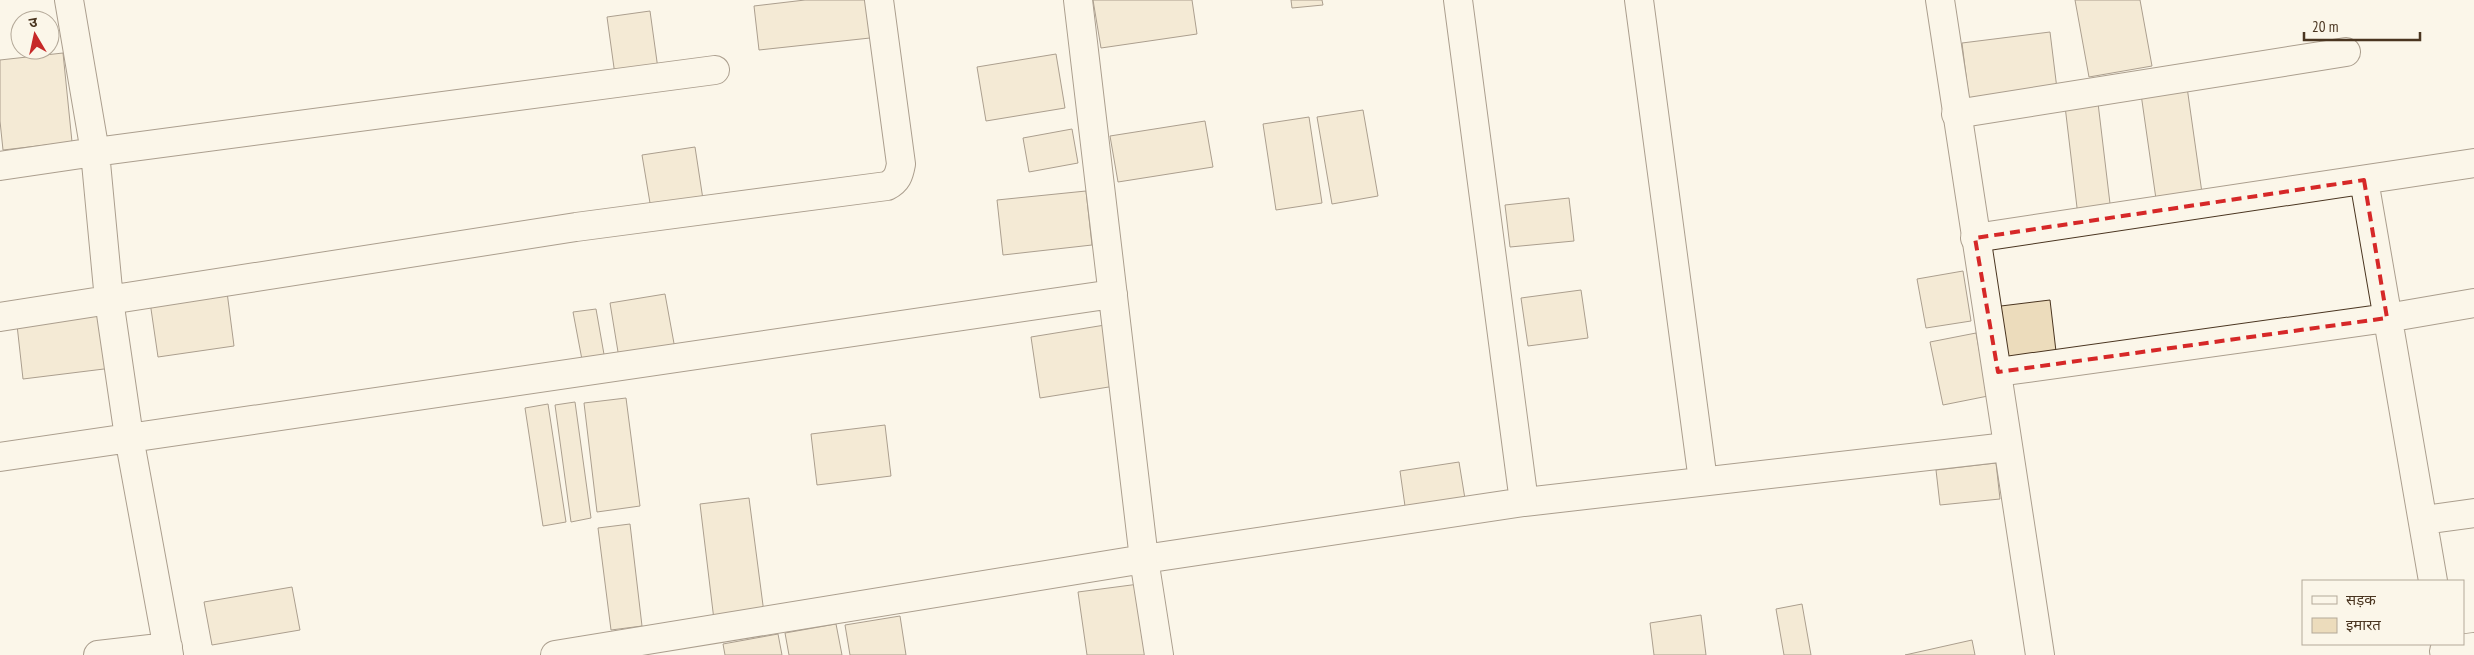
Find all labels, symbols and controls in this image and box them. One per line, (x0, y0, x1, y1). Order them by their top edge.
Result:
north arrow (10, 10, 60, 60)
scale bar (2304, 10, 2420, 42)
text: उ (28, 13, 39, 32)
text: 20 m (2312, 17, 2338, 36)
legend (2302, 580, 2464, 645)
text: सड़क (2346, 590, 2376, 609)
text: इमारत (2346, 615, 2381, 634)

